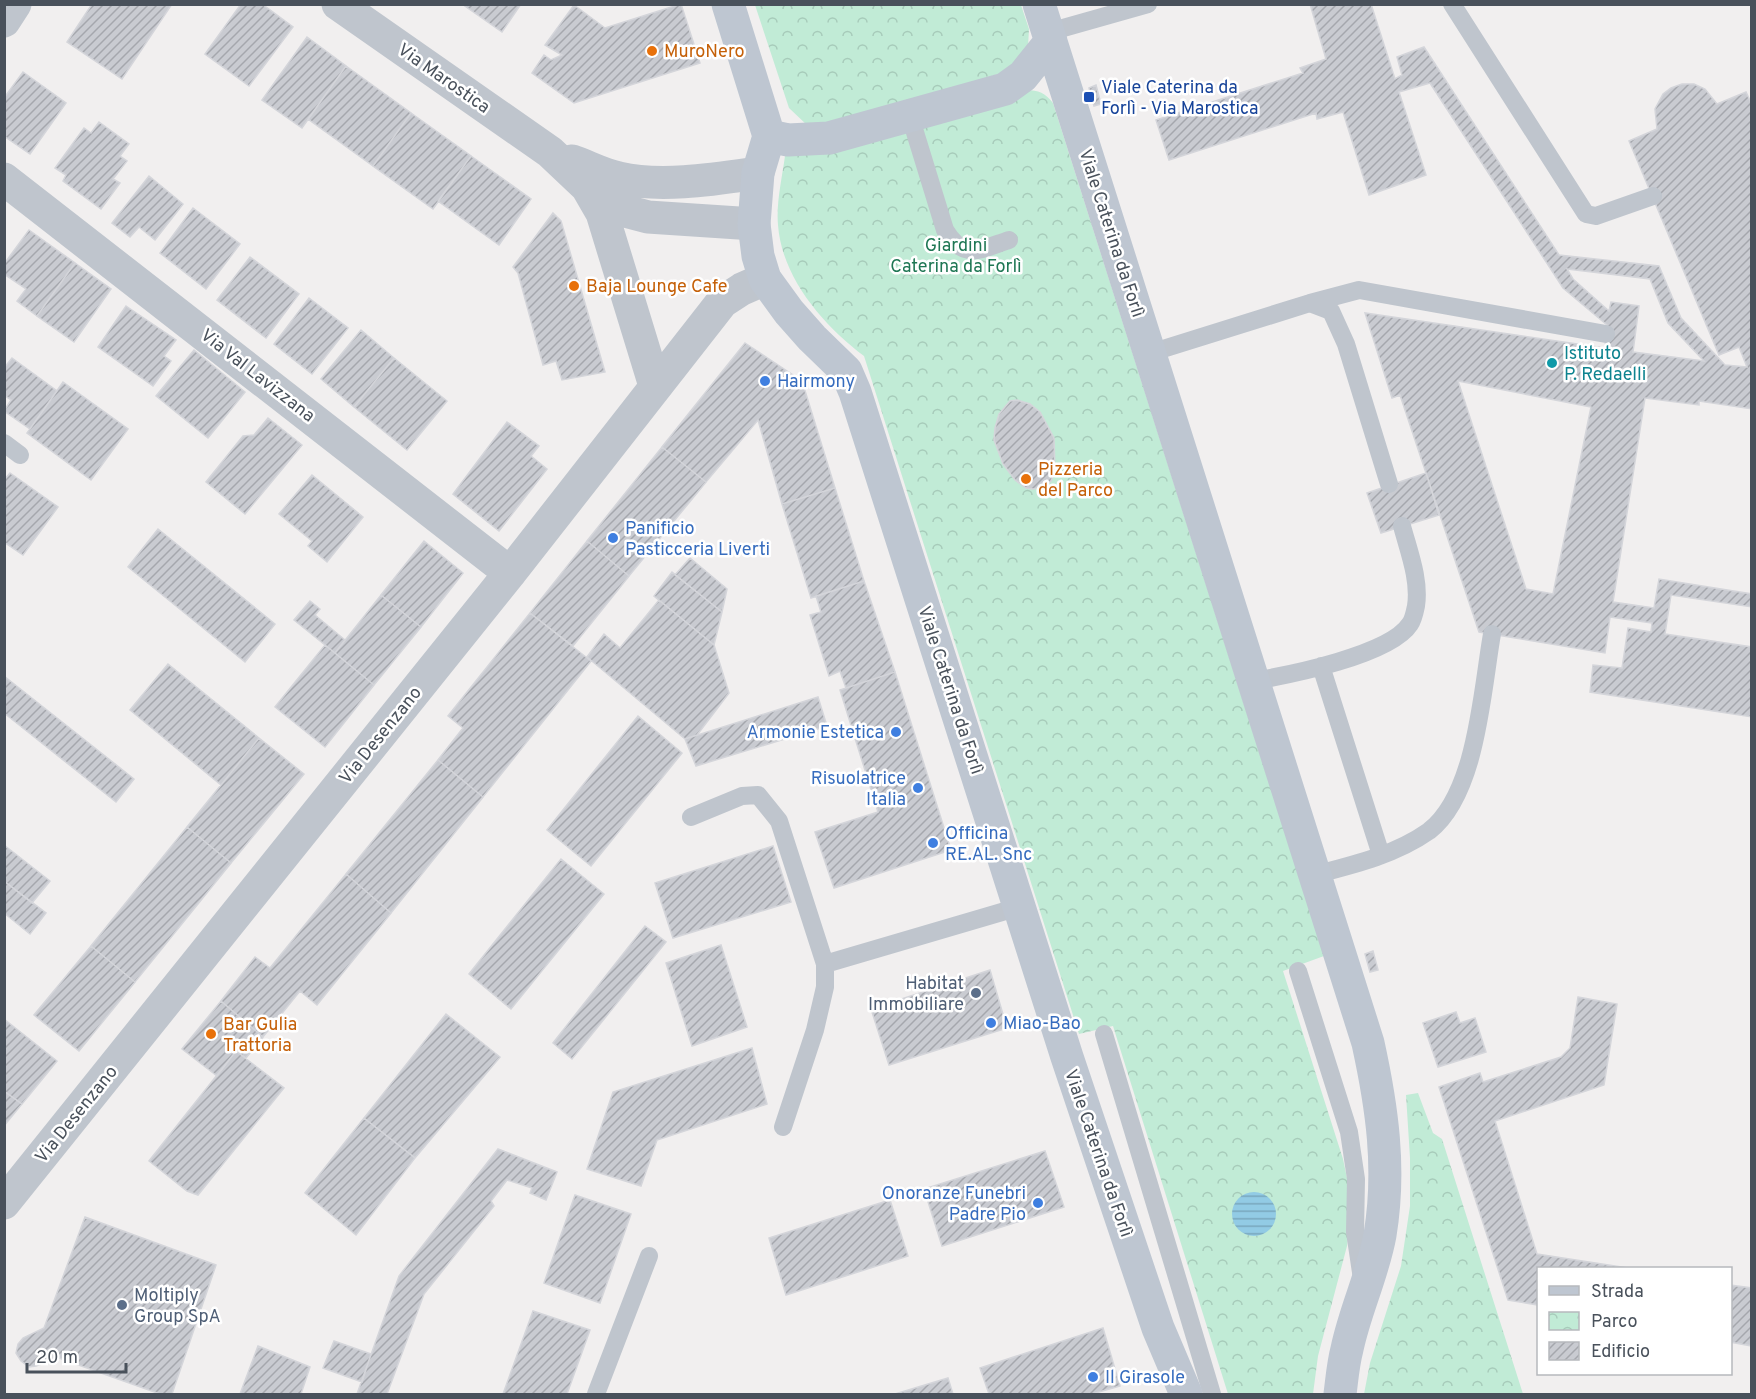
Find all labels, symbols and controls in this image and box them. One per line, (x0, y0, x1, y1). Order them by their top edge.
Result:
street label: Via Marostica (392, 39, 494, 120)
place label: MuroNero (664, 41, 745, 64)
marker: MuroNero (645, 44, 659, 58)
place label: Viale Caterina da Forlì - Via Marostica (1101, 77, 1258, 121)
marker: Viale Caterina da Forlì - Via Marostica (1082, 90, 1096, 104)
street label: Viale Caterina da Forlì (1072, 146, 1149, 321)
park label: Giardini Caterina da Forlì (890, 235, 1022, 279)
place label: Baja Lounge Cafe (586, 276, 727, 299)
marker: Baja Lounge Cafe (567, 279, 581, 293)
street label: Via Val Lavizzana (195, 324, 319, 428)
place label: Istituto P. Redaelli (1564, 343, 1646, 387)
marker: Istituto P. Redaelli (1545, 356, 1559, 370)
place label: Hairmony (777, 371, 855, 394)
marker: Hairmony (758, 374, 772, 388)
place label: Pizzeria del Parco (1038, 459, 1113, 503)
marker: Pizzeria del Parco (1019, 472, 1033, 486)
place label: Panificio Pasticceria Liverti (625, 518, 770, 562)
marker: Panificio Pasticceria Liverti (606, 531, 620, 545)
street label: Viale Caterina da Forlì (911, 603, 988, 778)
street label: Via Desenzano (335, 682, 428, 789)
place label: Armonie Estetica (747, 722, 884, 745)
marker: Armonie Estetica (889, 725, 903, 739)
place label: Risuolatrice Italia (811, 768, 906, 812)
marker: Risuolatrice Italia (911, 781, 925, 795)
place label: Officina RE.AL. Snc (945, 823, 1032, 867)
marker: Officina RE.AL. Snc (926, 836, 940, 850)
place label: Habitat Immobiliare (868, 973, 964, 1017)
marker: Habitat Immobiliare (969, 986, 983, 1000)
place label: Miao-Bao (1003, 1013, 1081, 1036)
place label: Bar Gulia Trattoria (223, 1014, 297, 1058)
marker: Miao-Bao (984, 1016, 998, 1030)
marker: Bar Gulia Trattoria (204, 1027, 218, 1041)
street label: Via Desenzano (31, 1061, 124, 1168)
street label: Viale Caterina da Forlì (1058, 1067, 1137, 1240)
place label: Onoranze Funebri Padre Pio (882, 1183, 1026, 1227)
marker: Onoranze Funebri Padre Pio (1031, 1196, 1045, 1210)
legend (1537, 1267, 1732, 1375)
text: Strada (1591, 1281, 1644, 1304)
place label: Moltiply Group SpA (134, 1285, 221, 1329)
marker: Moltiply Group SpA (115, 1298, 129, 1312)
text: Parco (1591, 1311, 1637, 1334)
scale bar (27, 1336, 126, 1374)
text: Edificio (1591, 1341, 1650, 1364)
text: 20 m (36, 1347, 78, 1370)
place label: Il Girasole (1105, 1367, 1185, 1390)
marker: Il Girasole (1086, 1370, 1100, 1384)

